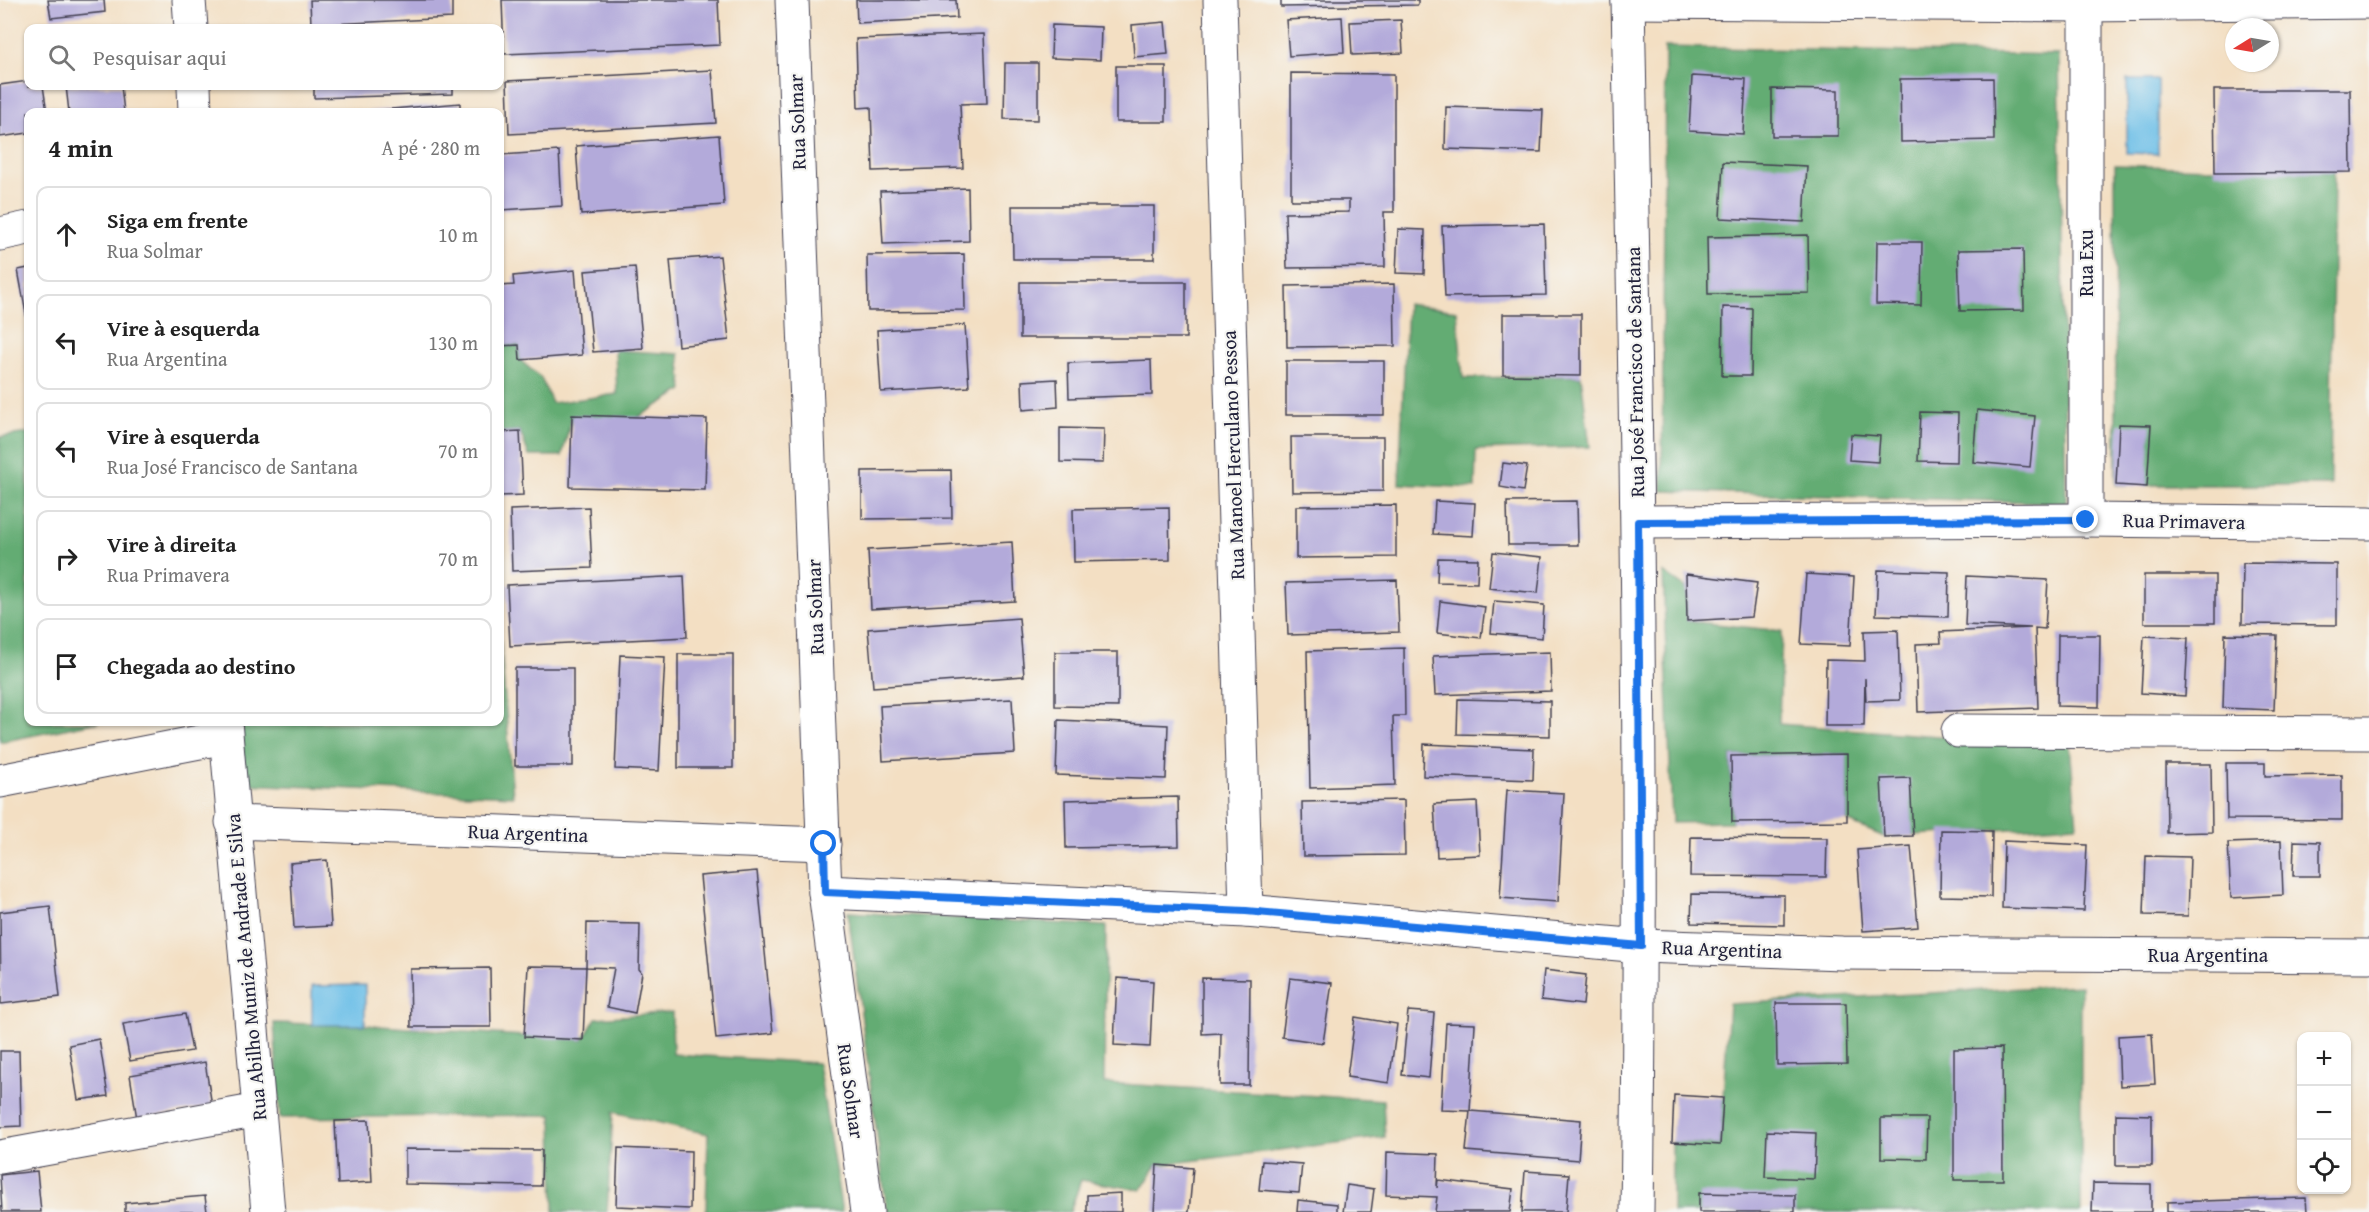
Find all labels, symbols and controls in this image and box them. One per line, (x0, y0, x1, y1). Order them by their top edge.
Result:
north arrow (2225, 18, 2279, 72)
search box (24, 24, 504, 90)
icon: search (45, 41, 78, 74)
text: Pesquisar aqui (93, 41, 227, 73)
street label: Rua Solmar (780, 74, 813, 170)
text: 4 min (48, 128, 113, 167)
text: A pé · 280 m (382, 133, 480, 162)
text: Siga em frente (107, 204, 248, 236)
icon: ahead (50, 218, 83, 251)
text: 10 m (438, 220, 478, 249)
street label: Rua Exu (2071, 229, 2100, 297)
text: Rua Solmar (107, 236, 203, 265)
street label: Rua José Francisco de Santana (1618, 246, 1651, 498)
text: Vire à esquerda (107, 312, 260, 344)
icon: left (50, 326, 83, 359)
text: 130 m (428, 328, 478, 357)
street label: Rua Manoel Herculano Pessoa (1214, 329, 1251, 580)
text: Rua Argentina (107, 344, 228, 373)
text: Vire à esquerda (107, 420, 260, 452)
icon: left (50, 434, 83, 467)
text: 70 m (438, 436, 478, 465)
text: Rua José Francisco de Santana (107, 452, 358, 481)
street label: Rua Primavera (2122, 505, 2246, 536)
route end (2072, 506, 2098, 532)
text: Vire à direita (107, 528, 237, 560)
icon: right (50, 542, 83, 575)
text: 70 m (438, 544, 478, 573)
street label: Rua Solmar (798, 559, 831, 655)
text: Rua Primavera (107, 560, 230, 589)
icon: arrive (50, 650, 83, 683)
text: Chegada ao destino (107, 650, 295, 682)
street label: Rua Abilho Muniz de Andrade E Silva (218, 812, 273, 1122)
street label: Rua Argentina (467, 816, 589, 849)
route start (810, 830, 836, 856)
street label: Rua Argentina (1661, 932, 1783, 965)
street label: Rua Argentina (2148, 940, 2269, 969)
map controls (2297, 1032, 2351, 1194)
button: + (2297, 1032, 2351, 1086)
street label: Rua Solmar (830, 1041, 873, 1140)
button: − (2297, 1086, 2351, 1140)
button: locate (2297, 1140, 2351, 1194)

